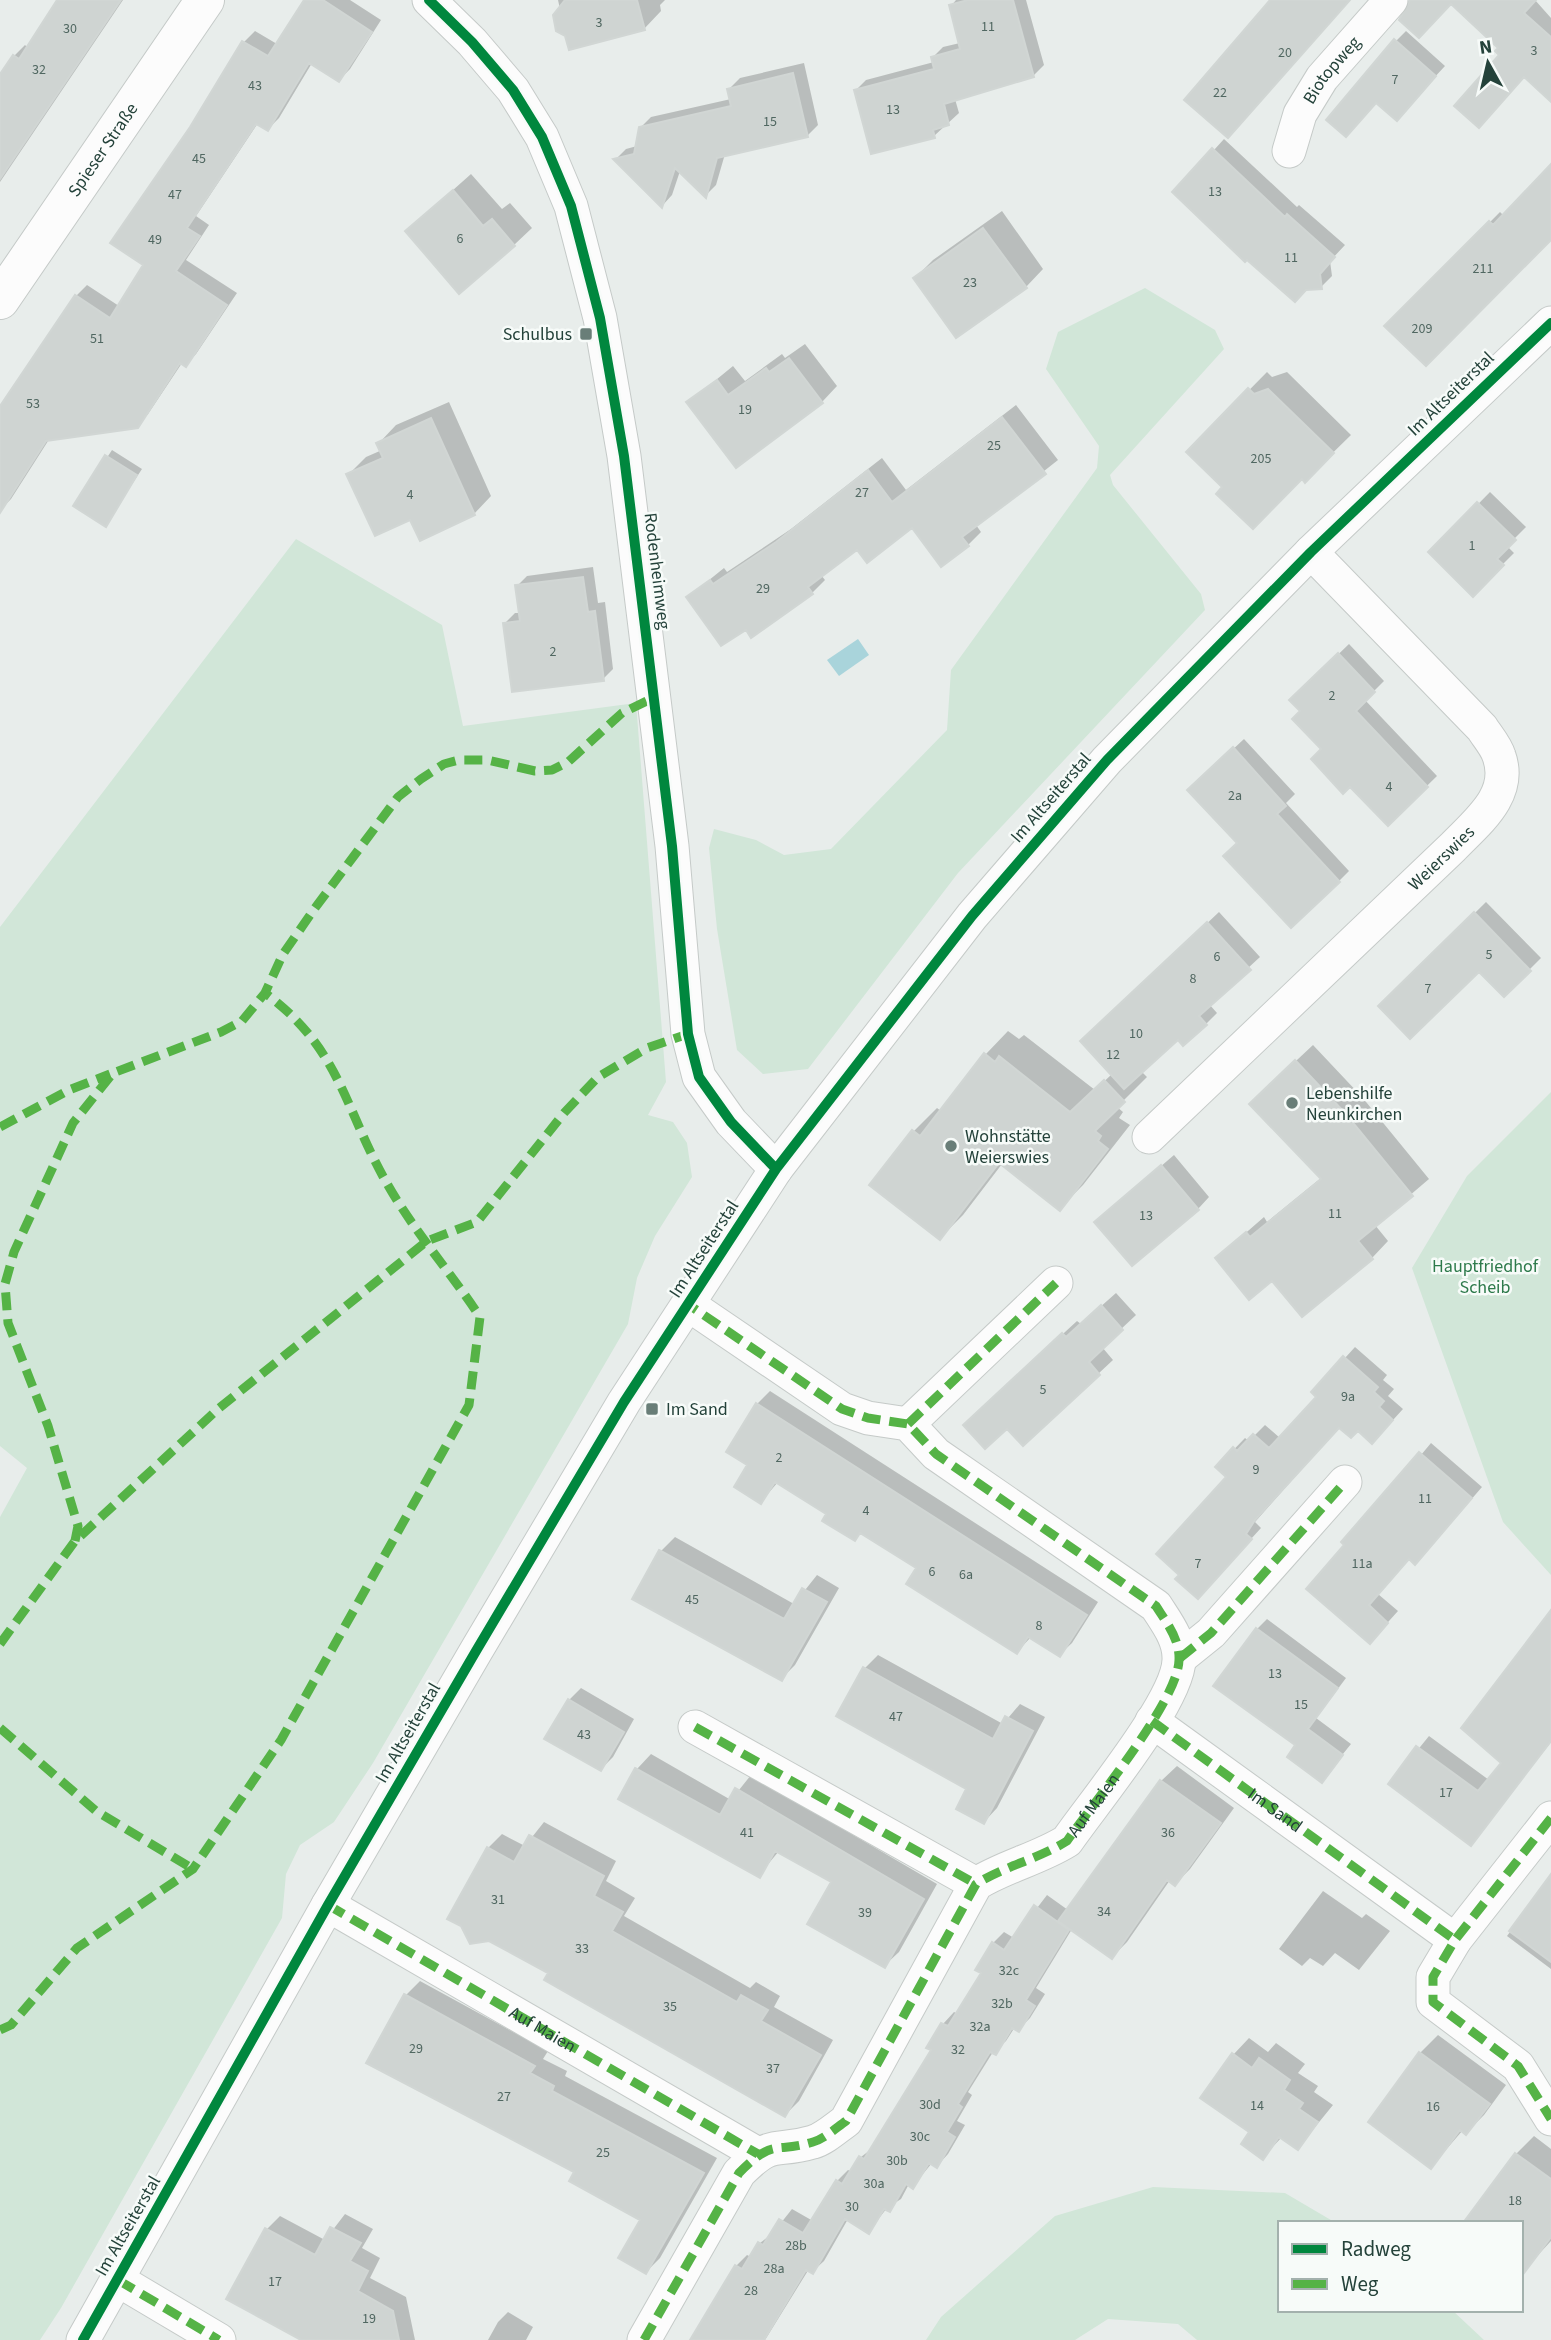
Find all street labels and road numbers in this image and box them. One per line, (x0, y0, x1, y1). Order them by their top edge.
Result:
street label: Biotopweg (1297, 30, 1366, 109)
street label: Spieser Straße (62, 98, 144, 202)
street label: Im Altseiterstal (1402, 346, 1500, 442)
street label: Rodenheimweg (637, 511, 677, 631)
street label: Im Altseiterstal (1005, 748, 1097, 848)
street label: Weierswies (1402, 820, 1480, 896)
street label: Im Altseiterstal (663, 1195, 745, 1303)
street label: Im Altseiterstal (369, 1678, 447, 1788)
street label: Auf Maien (1061, 1768, 1125, 1842)
street label: Im Sand (1243, 1782, 1308, 1838)
street label: Auf Maien (504, 2000, 581, 2059)
street label: Im Altseiterstal (89, 2171, 167, 2281)

